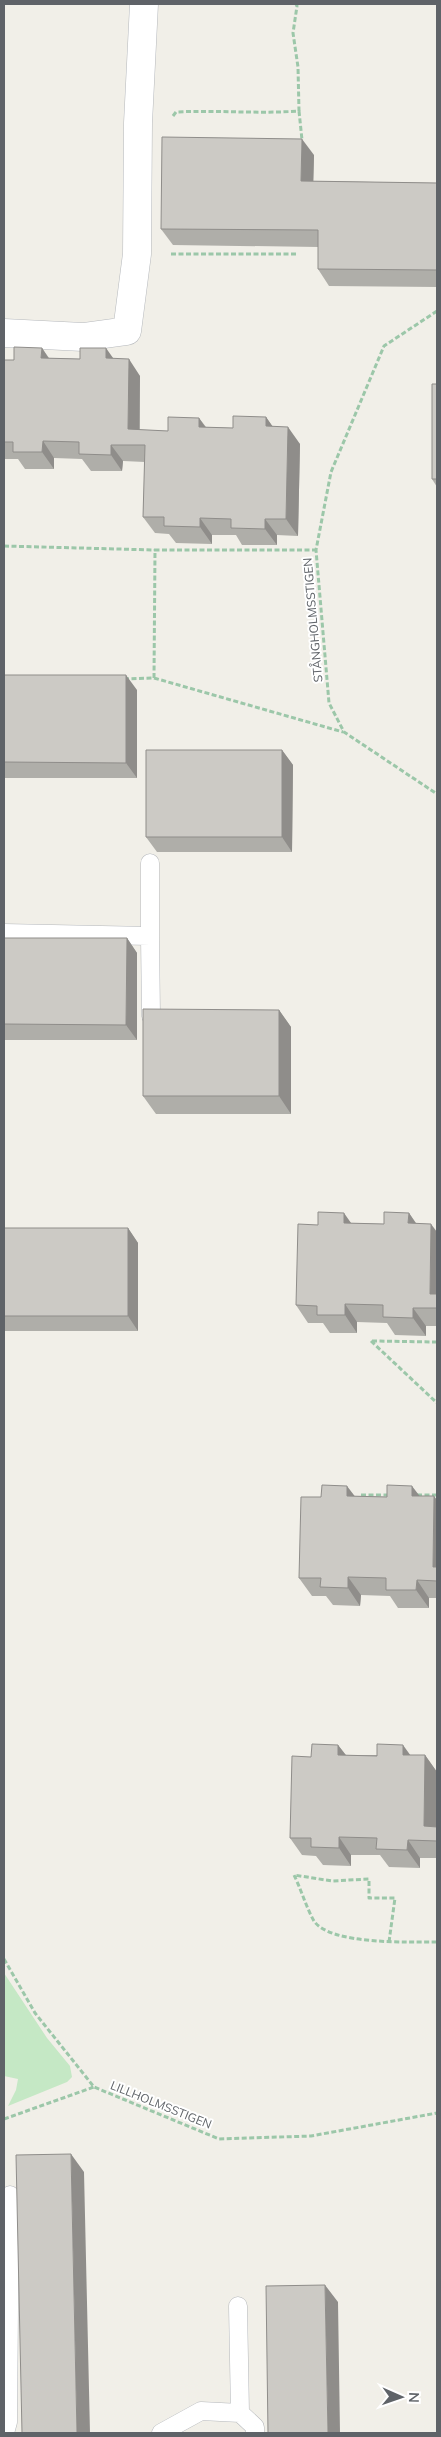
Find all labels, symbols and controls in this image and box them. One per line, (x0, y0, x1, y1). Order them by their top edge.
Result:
street label: STÅNGHOLMSSTIGEN (300, 557, 325, 683)
street label: LILLHOLMSSTIGEN (108, 2077, 214, 2132)
north arrow (376, 2372, 426, 2422)
text: N (405, 2392, 423, 2403)

